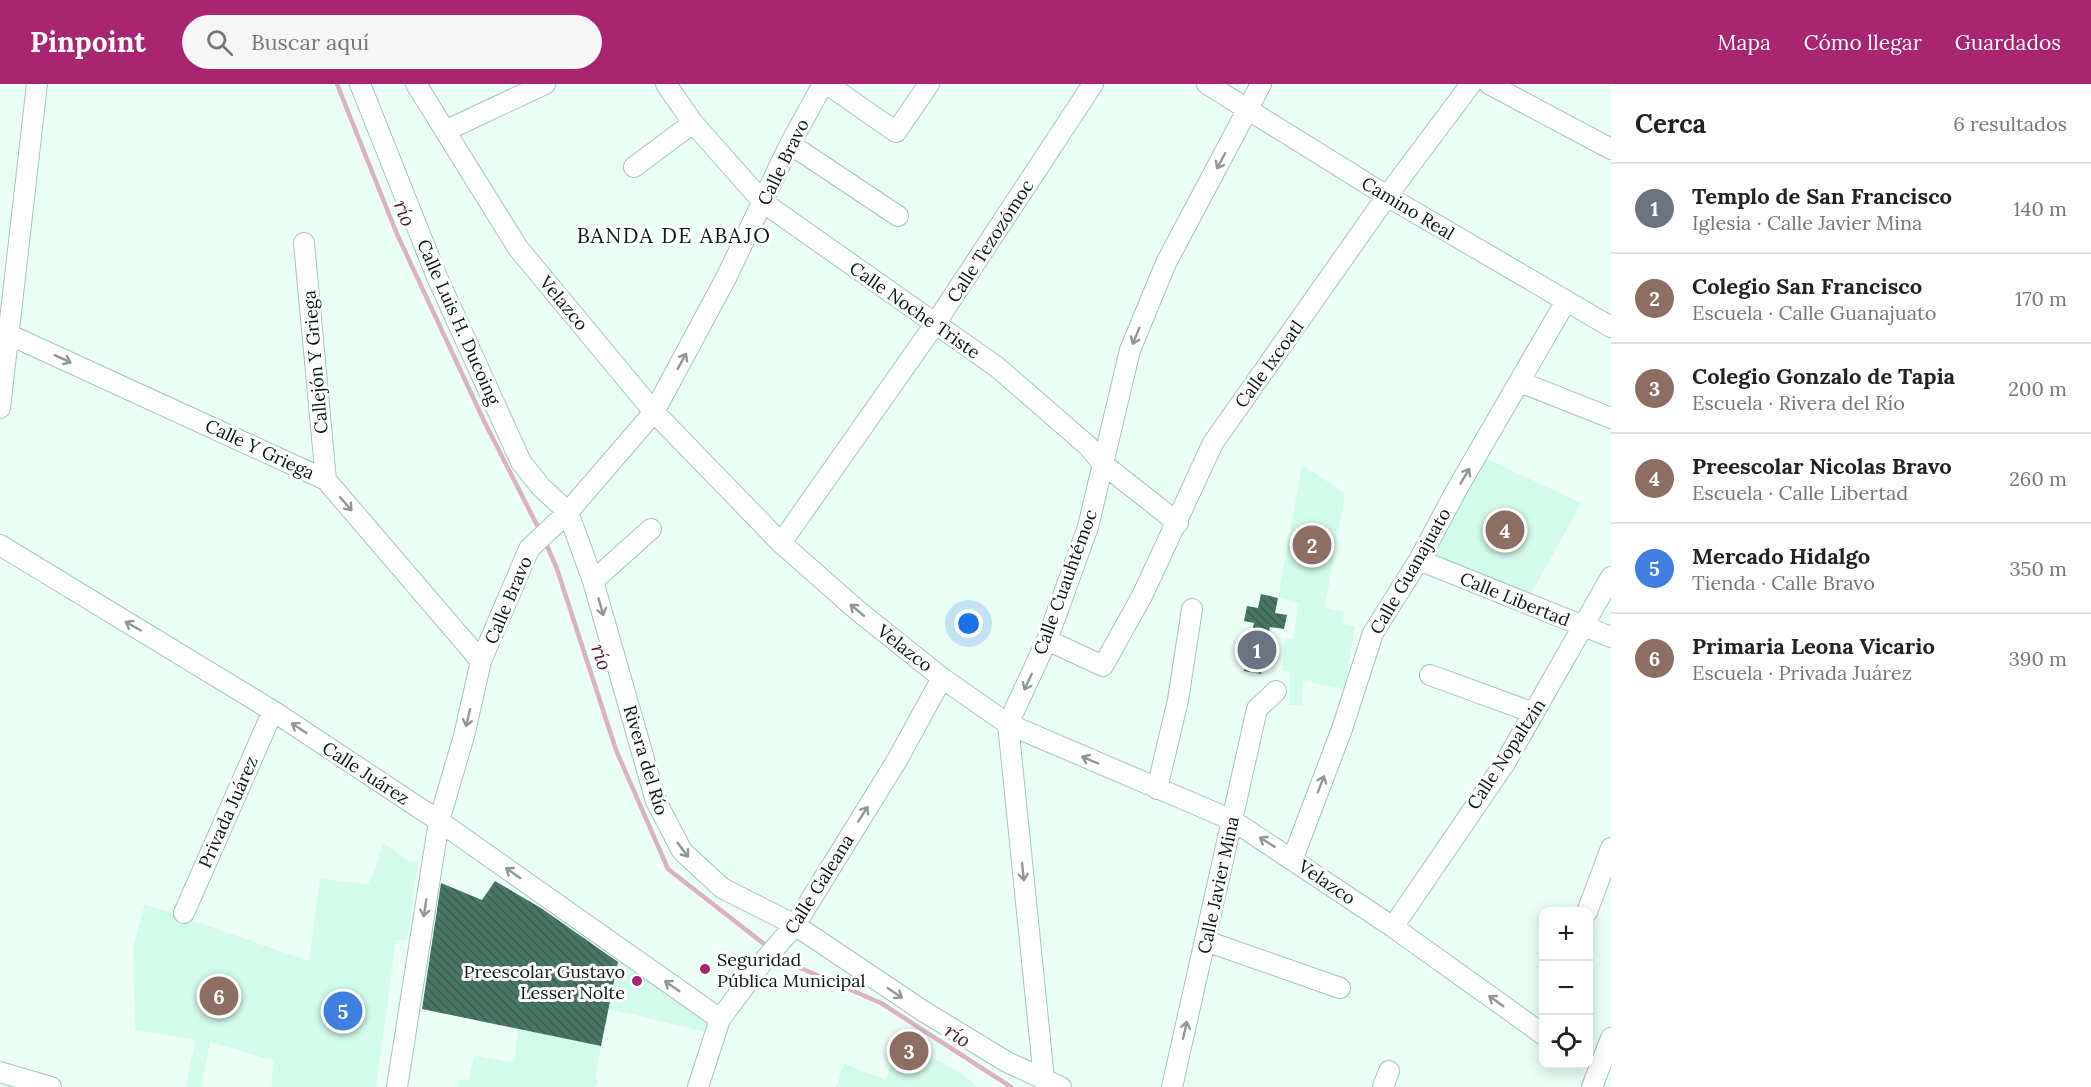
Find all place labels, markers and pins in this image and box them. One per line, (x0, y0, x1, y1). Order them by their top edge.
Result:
pin: 4 (1486, 508, 1524, 552)
pin: 2 (1292, 522, 1332, 568)
pin: 1 (1238, 628, 1276, 672)
place label: Seguridad Pública Municipal (717, 948, 866, 992)
place label: Preescolar Gustavo Lesser Nolte (464, 960, 625, 1004)
marker: Seguridad Pública Municipal (698, 962, 712, 976)
pin: 6 (200, 974, 238, 1018)
marker: Preescolar Gustavo Lesser Nolte (630, 974, 644, 988)
pin: 5 (324, 988, 362, 1034)
pin: 3 (890, 1028, 928, 1074)

